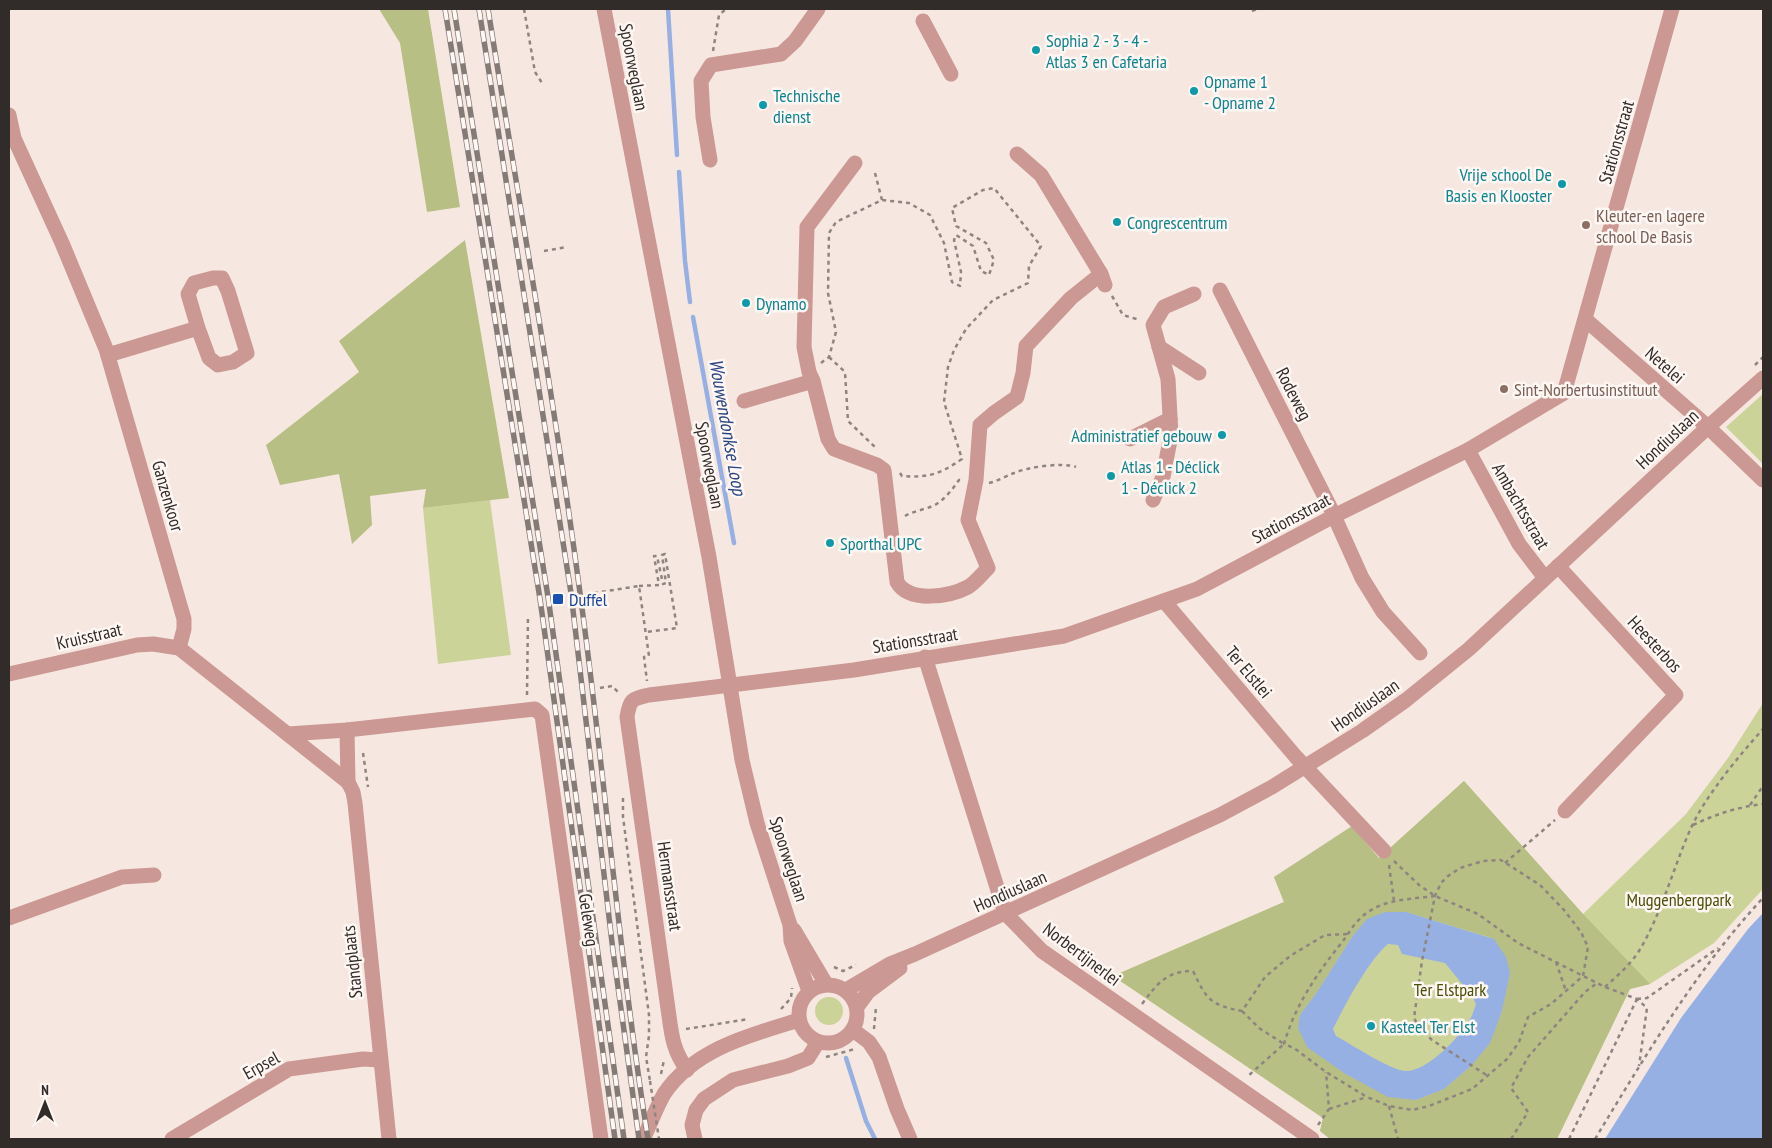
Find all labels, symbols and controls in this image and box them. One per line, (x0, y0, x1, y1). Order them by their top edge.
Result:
street label: Spoorweglaan (614, 22, 654, 112)
place label: Sophia 2 - 3 - 4 - Atlas 3 en Cafetaria (1046, 29, 1167, 73)
marker: Sophia 2 - 3 - 4 - Atlas 3 en Cafetaria (1030, 44, 1042, 56)
place label: Opname 1 - Opname 2 (1204, 70, 1276, 114)
place label: Technische dienst (773, 84, 840, 128)
marker: Opname 1 - Opname 2 (1188, 85, 1200, 97)
street label: Stationsstraat (1593, 98, 1639, 186)
marker: Technische dienst (757, 99, 769, 111)
place label: Vrije school De Basis en Klooster (1445, 163, 1552, 207)
marker: Vrije school De Basis en Klooster (1556, 178, 1568, 190)
place label: Kleuter-en lagere school De Basis (1596, 204, 1705, 248)
place label: Congrescentrum (1127, 211, 1228, 234)
marker: Congrescentrum (1111, 216, 1123, 228)
marker: Kleuter-en lagere school De Basis (1580, 219, 1592, 231)
place label: Dynamo (756, 292, 807, 315)
marker: Dynamo (740, 297, 752, 309)
street label: Netelei (1641, 342, 1689, 388)
water label: Wouwendonkse Loop (704, 357, 752, 499)
street label: Rodeweg (1271, 364, 1317, 424)
place label: Sint-Norbertusinstituut (1514, 378, 1657, 401)
marker: Sint-Norbertusinstituut (1498, 383, 1510, 395)
street label: Hondiuslaan (1631, 404, 1703, 474)
street label: Spoorweglaan (690, 420, 730, 510)
place label: Administratief gebouw (1071, 424, 1212, 447)
marker: Administratief gebouw (1216, 429, 1228, 441)
place label: Atlas 1 - Déclick 1 - Déclick 2 (1121, 455, 1220, 499)
street label: Ganzenkoor (147, 458, 189, 534)
street label: Ambachtsstraat (1487, 459, 1555, 553)
marker: Atlas 1 - Déclick 1 - Déclick 2 (1105, 470, 1117, 482)
street label: Stationsstraat (1248, 488, 1334, 548)
place label: Sporthal UPC (840, 532, 922, 555)
marker: Sporthal UPC (824, 537, 836, 549)
place label: Duffel (569, 588, 608, 611)
marker: Duffel (551, 592, 565, 606)
street label: Heesterbos (1623, 611, 1687, 677)
street label: Kruisstraat (54, 617, 124, 655)
street label: Stationsstraat (871, 622, 959, 658)
street label: Ter Elstlei (1221, 641, 1277, 703)
street label: Hondiuslaan (1327, 673, 1403, 737)
street label: Spoorweglaan (764, 814, 814, 904)
street label: Hermansstraat (652, 840, 688, 932)
street label: Hondiuslaan (970, 865, 1050, 917)
park label: Muggenbergpark (1626, 888, 1732, 911)
street label: Geleweg (574, 892, 604, 948)
street label: Norbertijnerlei (1039, 917, 1125, 991)
street label: Standplaats (337, 924, 367, 1000)
park label: Ter Elstpark (1414, 978, 1486, 1001)
place label: Kasteel Ter Elst (1381, 1015, 1475, 1038)
marker: Kasteel Ter Elst (1365, 1020, 1377, 1032)
street label: Erpsel (239, 1045, 284, 1084)
north arrow (20, 1078, 70, 1128)
text: N (41, 1081, 49, 1099)

